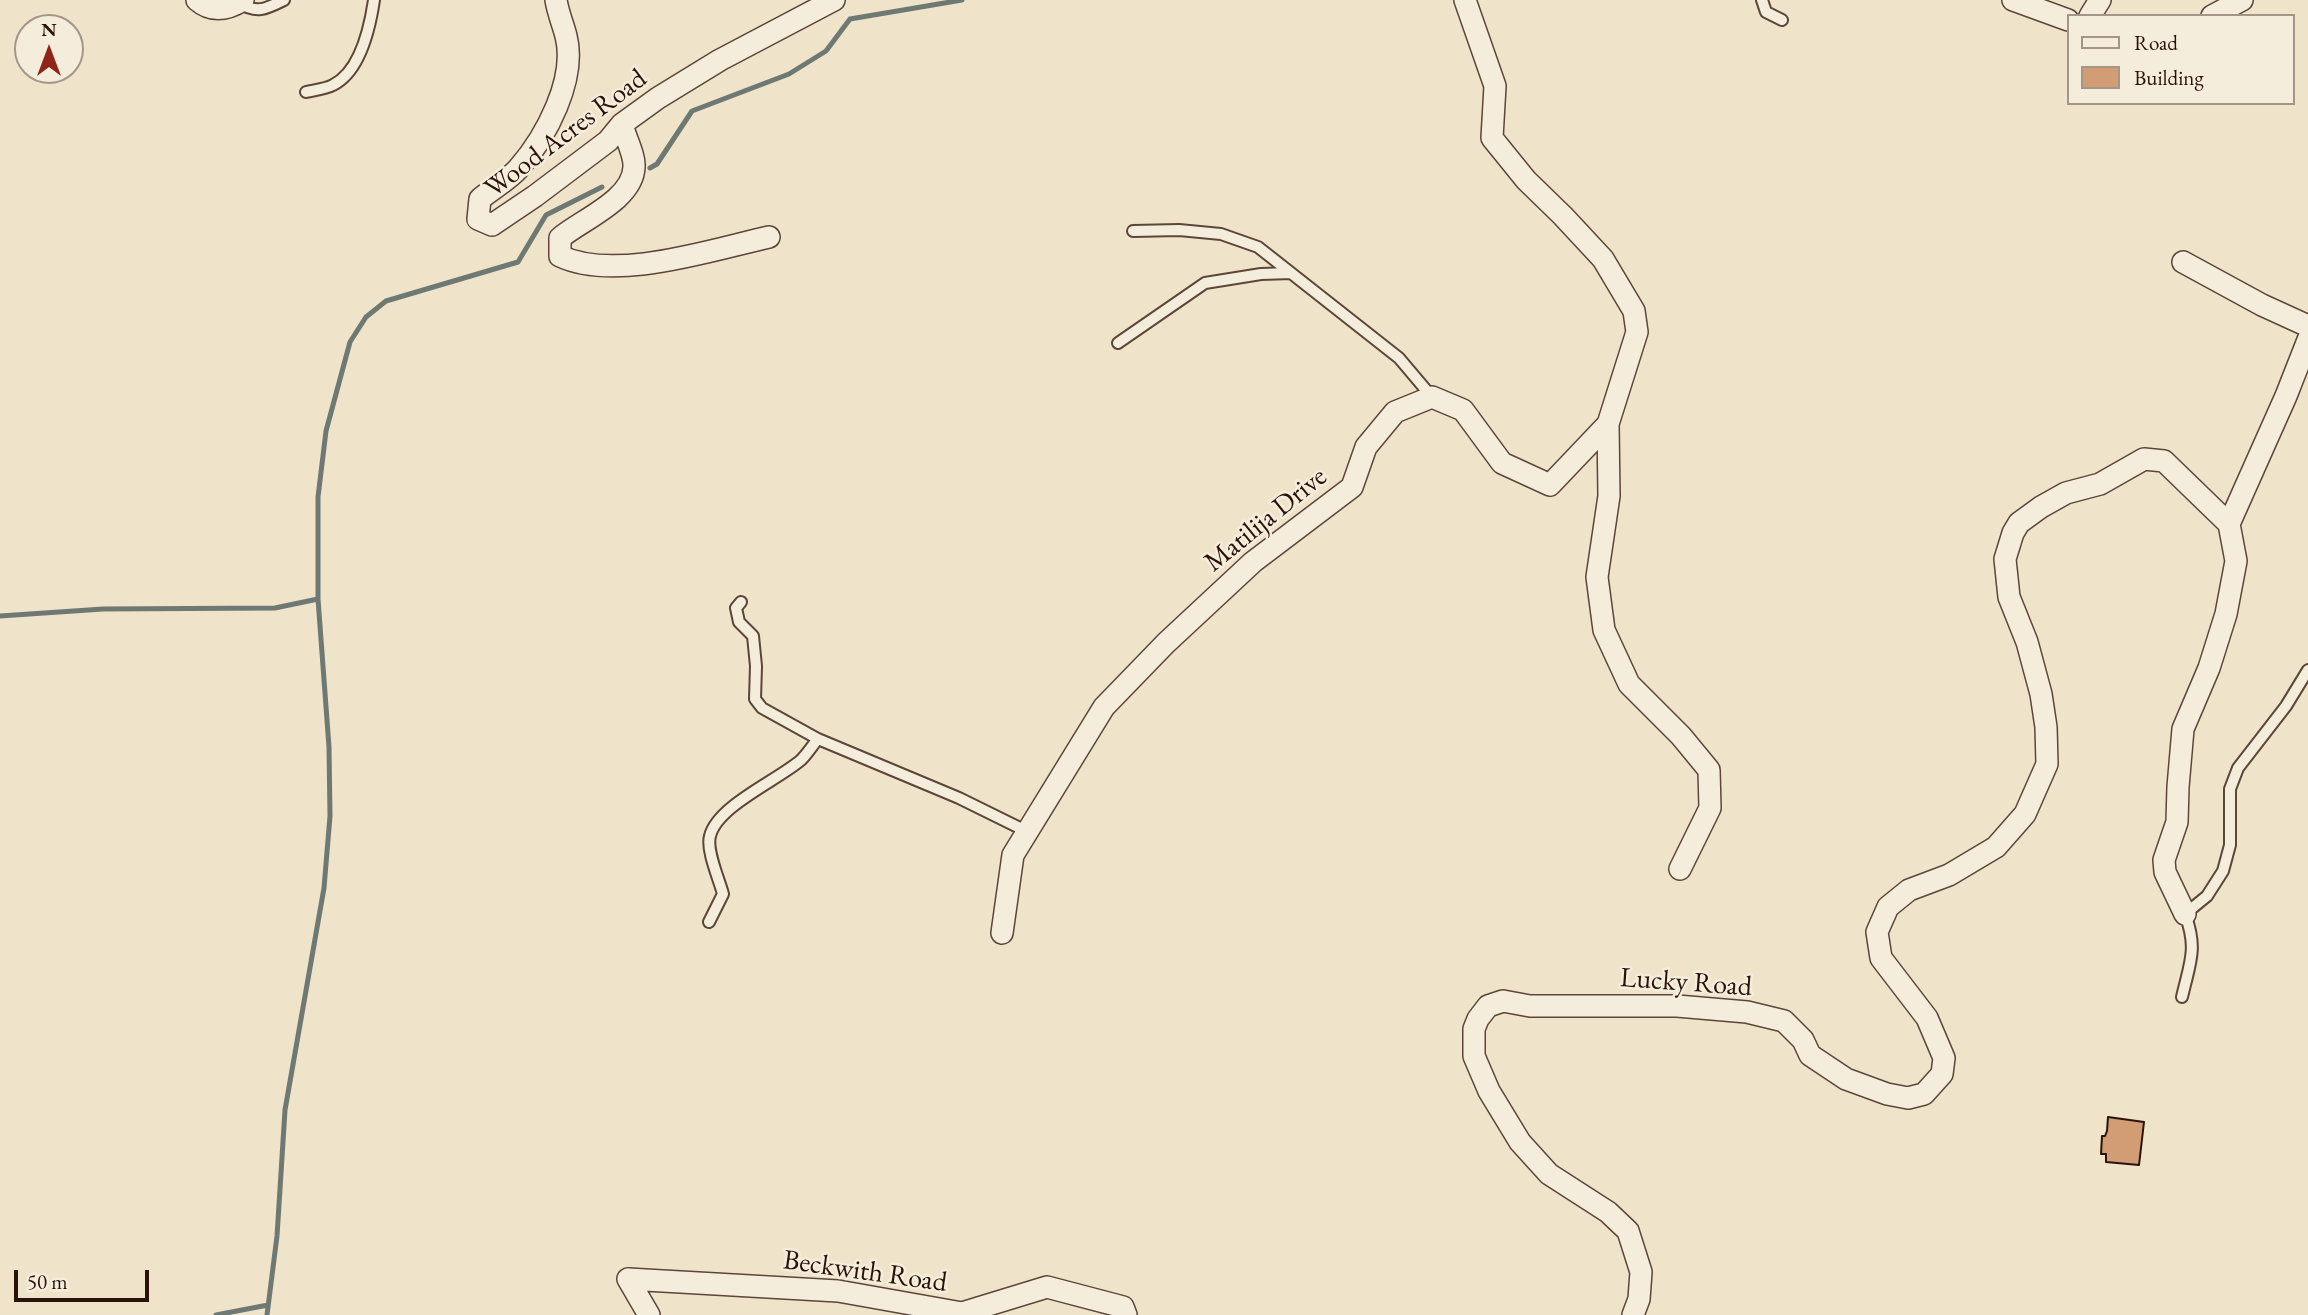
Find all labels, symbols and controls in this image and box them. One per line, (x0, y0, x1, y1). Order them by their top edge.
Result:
north arrow (14, 14, 84, 84)
legend (2066, 14, 2294, 105)
text: N (41, 17, 57, 42)
text: Road (2134, 29, 2178, 56)
street label: Wood Acres Road (478, 62, 654, 206)
text: Building (2134, 64, 2204, 91)
street label: Matilija Drive (1198, 460, 1334, 580)
street label: Lucky Road (1619, 962, 1753, 1004)
street label: Beckwith Road (781, 1244, 949, 1300)
scale bar (18, 1256, 152, 1300)
text: 50 m (27, 1268, 68, 1295)

